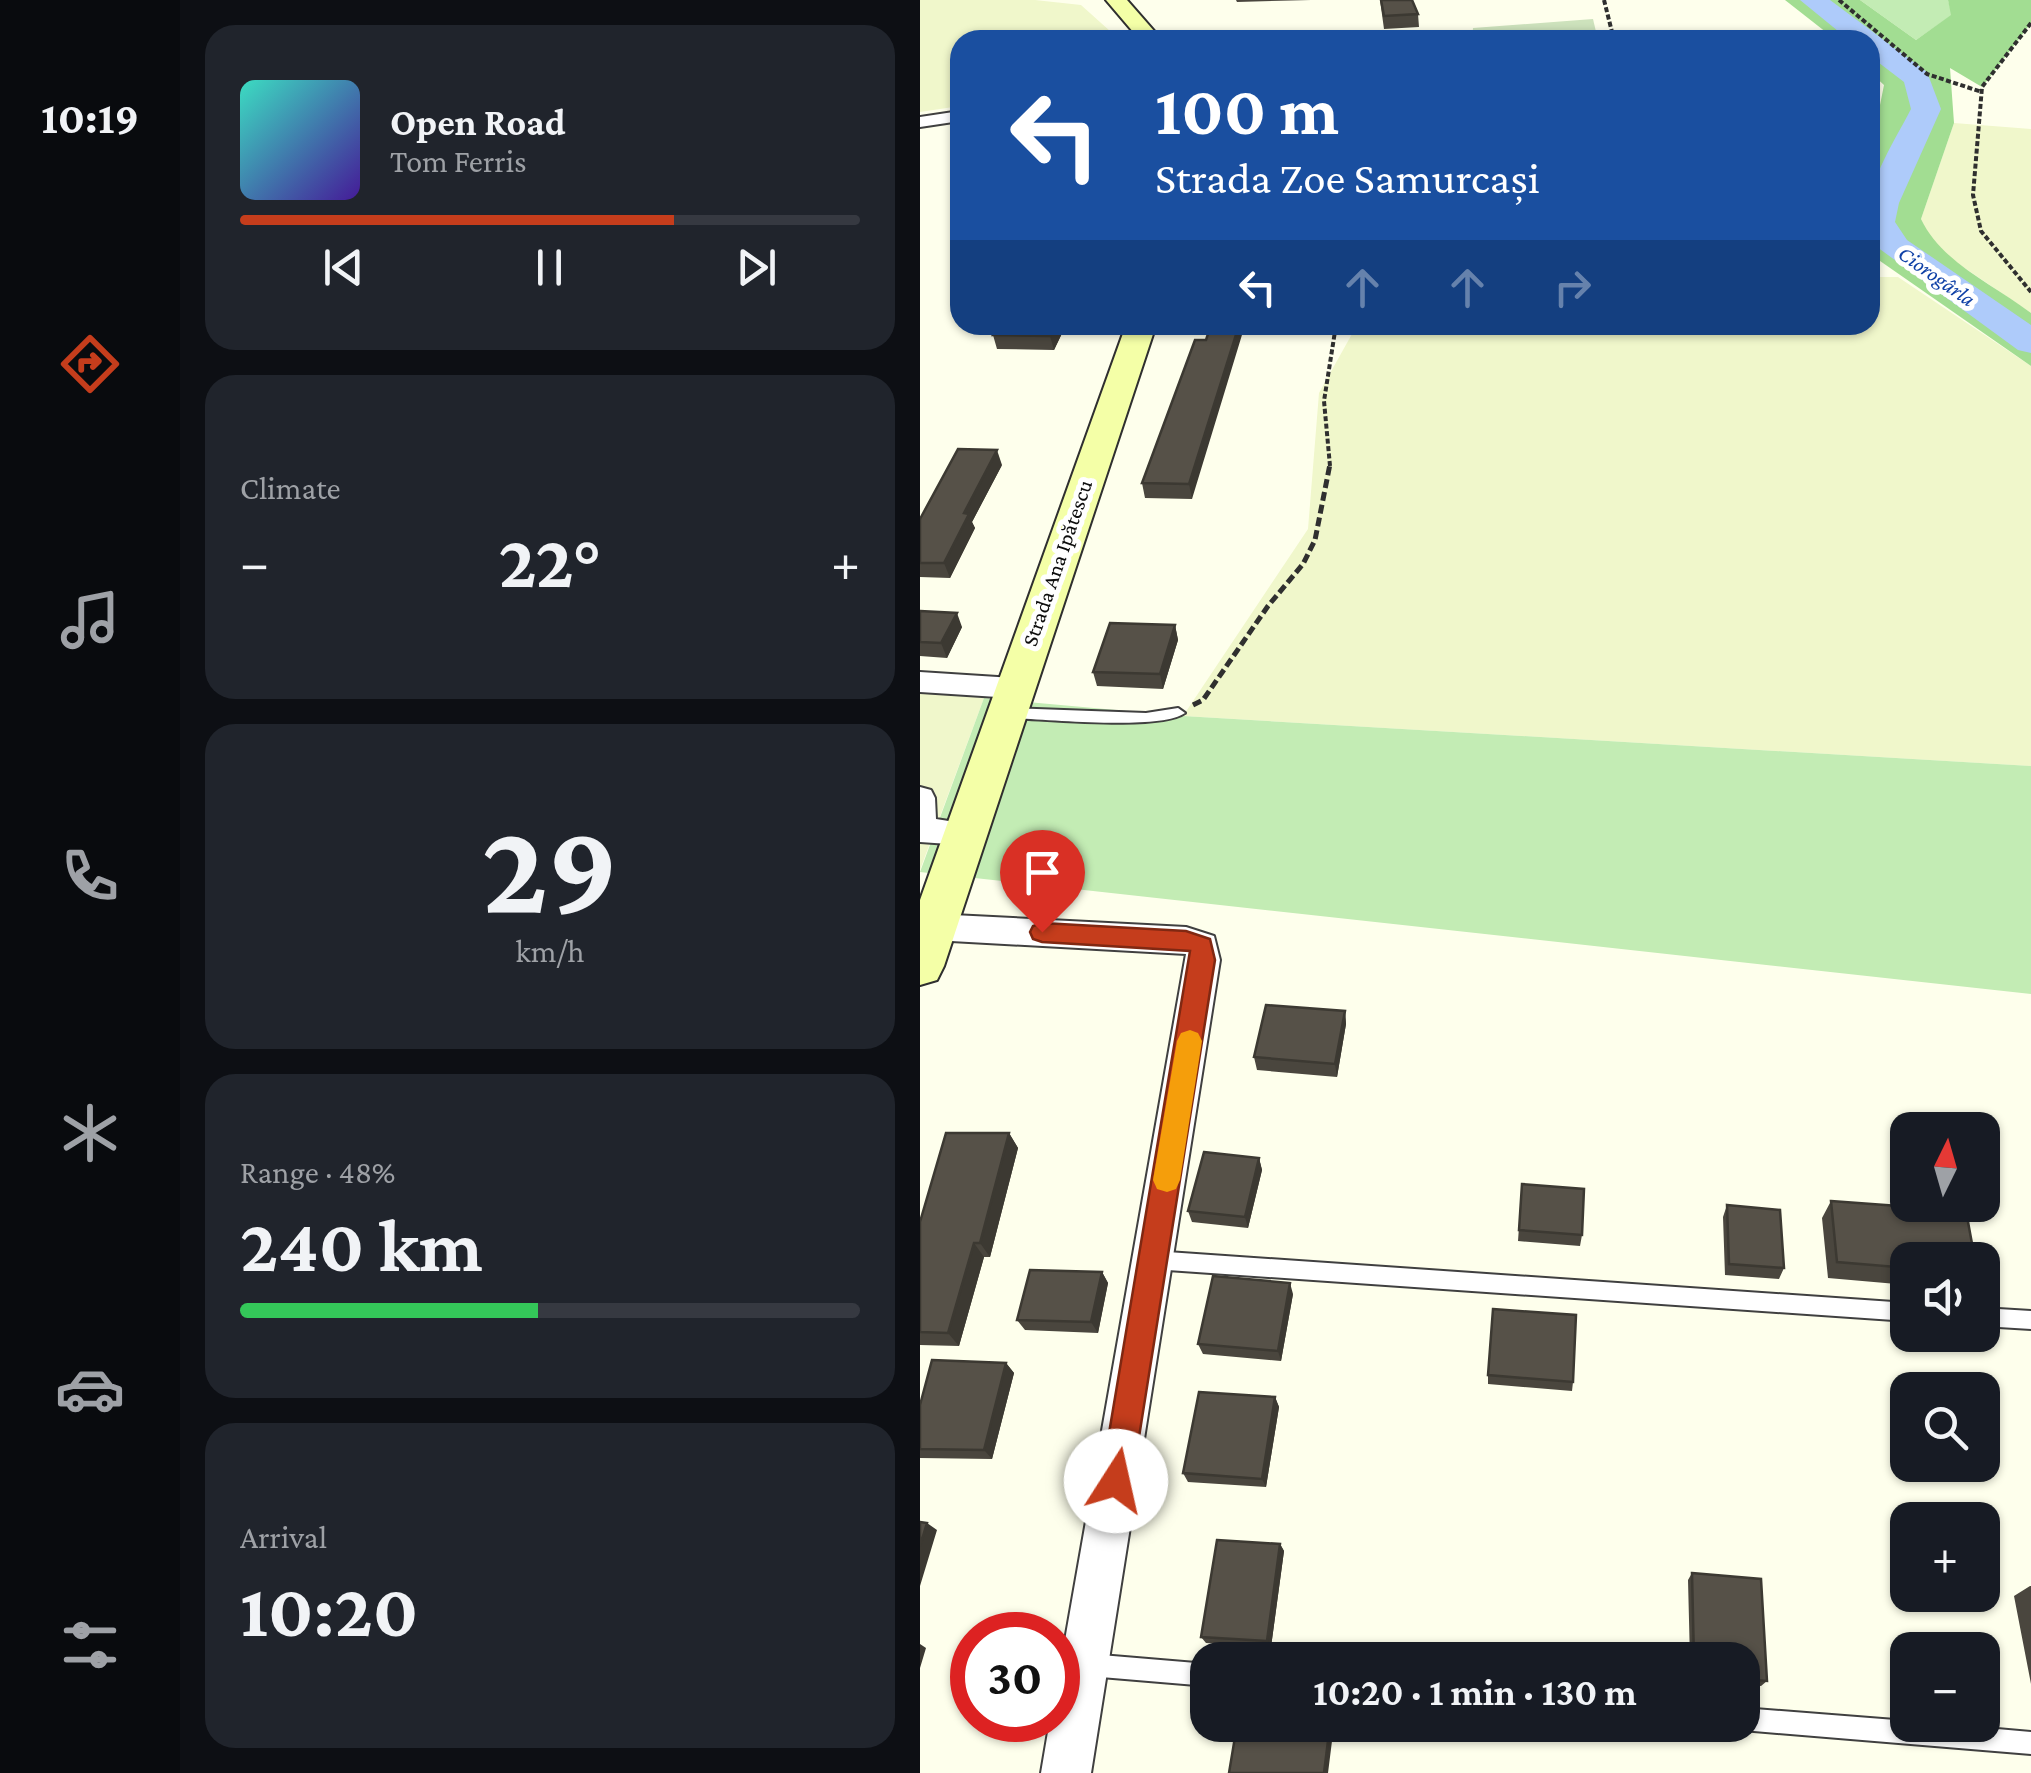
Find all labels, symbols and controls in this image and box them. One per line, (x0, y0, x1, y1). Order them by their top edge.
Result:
icon: left (990, 70, 1120, 200)
text: 100 m (1155, 71, 1339, 149)
text: 10:19 (41, 93, 139, 143)
text: Open Road (390, 101, 566, 143)
text: Tom Ferris (390, 143, 527, 179)
text: Strada Zoe Samurcași (1155, 153, 1540, 203)
icon: previous (316, 240, 371, 295)
icon: pause (522, 240, 577, 295)
icon: next (729, 240, 784, 295)
water label: Ciorogârla (1894, 240, 1980, 312)
icon: left (1230, 260, 1285, 315)
icon: ahead (1335, 260, 1390, 315)
icon: ahead (1440, 260, 1495, 315)
icon: right (1545, 260, 1600, 315)
icon: directions (55, 329, 125, 399)
text: Climate (240, 470, 341, 506)
street label: Strada Ana Ipătescu (1017, 476, 1097, 649)
text: 22° (498, 520, 602, 603)
text: − (240, 532, 269, 593)
text: + (831, 532, 860, 593)
icon: music (55, 585, 125, 655)
text: 29 (482, 795, 618, 940)
pin (1000, 830, 1085, 933)
icon: phone (55, 841, 125, 911)
icon: arrive (1015, 845, 1070, 900)
text: km/h (516, 933, 585, 969)
icon: climate (55, 1098, 125, 1168)
north arrow (1890, 1112, 2000, 1222)
map controls (1890, 1112, 2000, 1742)
text: Range · 48% (240, 1154, 395, 1190)
text: 240 km (240, 1204, 483, 1287)
button: sound (1890, 1242, 2000, 1352)
icon: car (55, 1354, 125, 1424)
button: search (1890, 1372, 2000, 1482)
position arrow (1064, 1429, 1168, 1533)
button: + (1890, 1502, 2000, 1612)
text: Arrival (240, 1519, 327, 1555)
text: 10:20 (240, 1569, 418, 1652)
icon: filters (55, 1610, 125, 1680)
speed limit sign: 30 (950, 1612, 1080, 1742)
button: − (1890, 1632, 2000, 1742)
text: 10:20 · 1 min · 130 m (1313, 1671, 1637, 1713)

